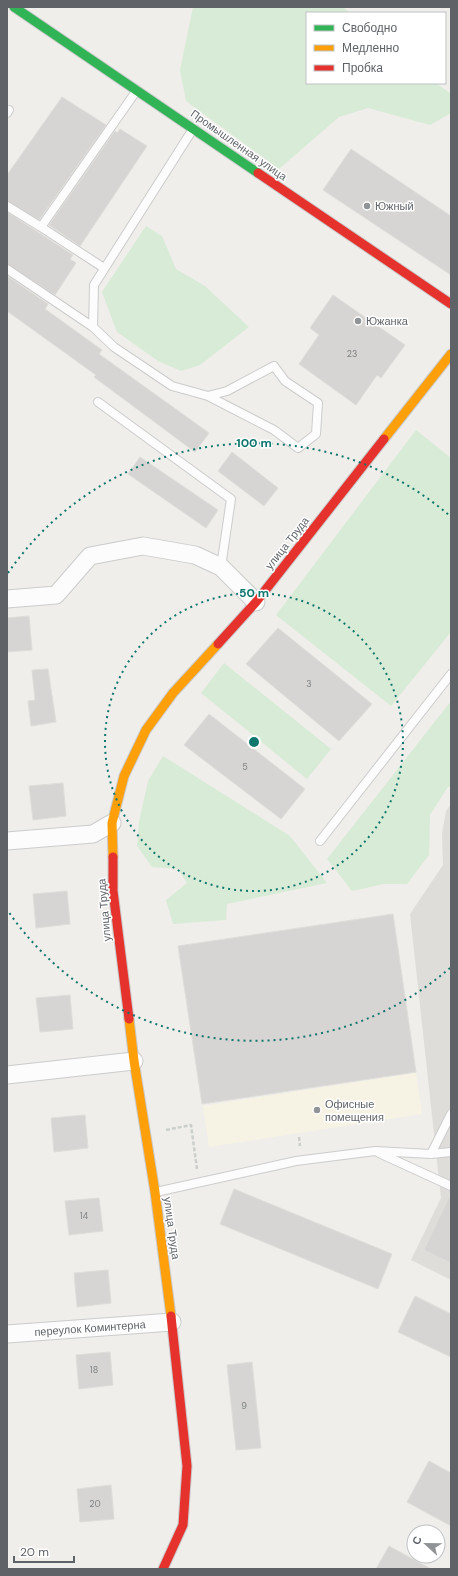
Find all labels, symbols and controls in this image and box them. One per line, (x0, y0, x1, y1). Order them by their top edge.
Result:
legend (306, 12, 446, 84)
text: Свободно (342, 20, 397, 36)
text: Медленно (342, 40, 399, 56)
text: Пробка (342, 60, 383, 76)
street label: Промышленная улица (188, 106, 291, 184)
place label: Южный (375, 199, 414, 213)
marker: Южный (362, 201, 372, 211)
place label: Южанка (366, 314, 409, 328)
marker: Южанка (353, 316, 363, 326)
house number: 23 (347, 348, 357, 360)
text: 100 m (236, 435, 272, 451)
street label: улица Труда (262, 513, 312, 572)
text: 50 m (239, 585, 269, 601)
house number: 3 (306, 678, 312, 690)
centre of rings (247, 735, 261, 749)
house number: 5 (242, 761, 248, 773)
street label: улица Труда (94, 877, 114, 942)
place label: Офисные помещения (325, 1097, 384, 1124)
marker: Офисные помещения (312, 1105, 322, 1115)
street label: улица Труда (161, 1196, 183, 1261)
house number: 14 (80, 1210, 89, 1222)
street label: переулок Коминтерна (34, 1317, 147, 1339)
house number: 18 (90, 1364, 98, 1376)
house number: 9 (241, 1400, 247, 1412)
house number: 20 (89, 1498, 101, 1510)
north arrow (406, 1524, 446, 1564)
text: С (409, 1534, 425, 1547)
scale bar (14, 1538, 74, 1564)
text: 20 m (20, 1544, 49, 1560)

